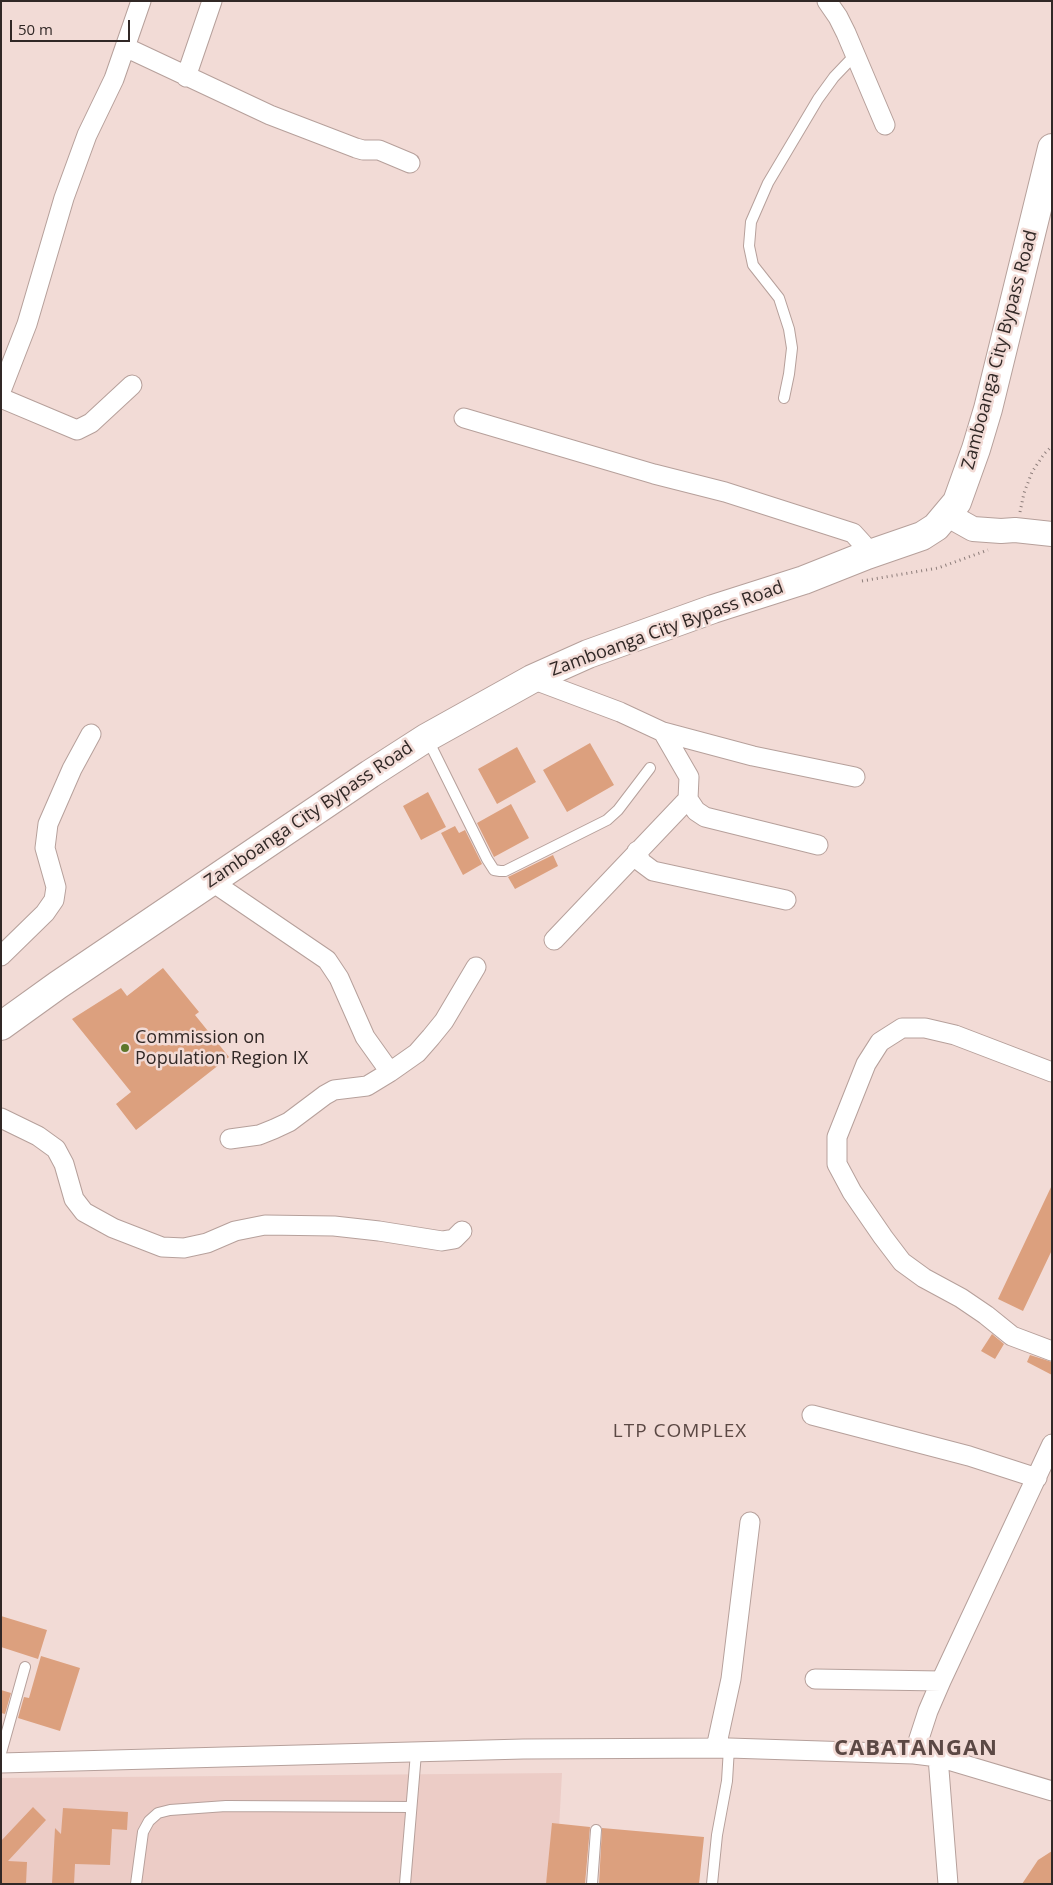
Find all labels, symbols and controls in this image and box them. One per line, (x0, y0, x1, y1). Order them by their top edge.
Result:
scale bar (12, 10, 132, 42)
text: 50 m (18, 19, 53, 39)
street label: Zamboanga City Bypass Road (958, 228, 1042, 472)
street label: Zamboanga City Bypass Road (547, 577, 787, 681)
street label: Zamboanga City Bypass Road (201, 737, 417, 893)
place label: Commission on Population Region IX (135, 1027, 308, 1070)
marker: Commission on Population Region IX (119, 1042, 131, 1054)
district label: LTP COMPLEX (611, 1421, 749, 1443)
district label: CABATANGAN (833, 1736, 999, 1762)

